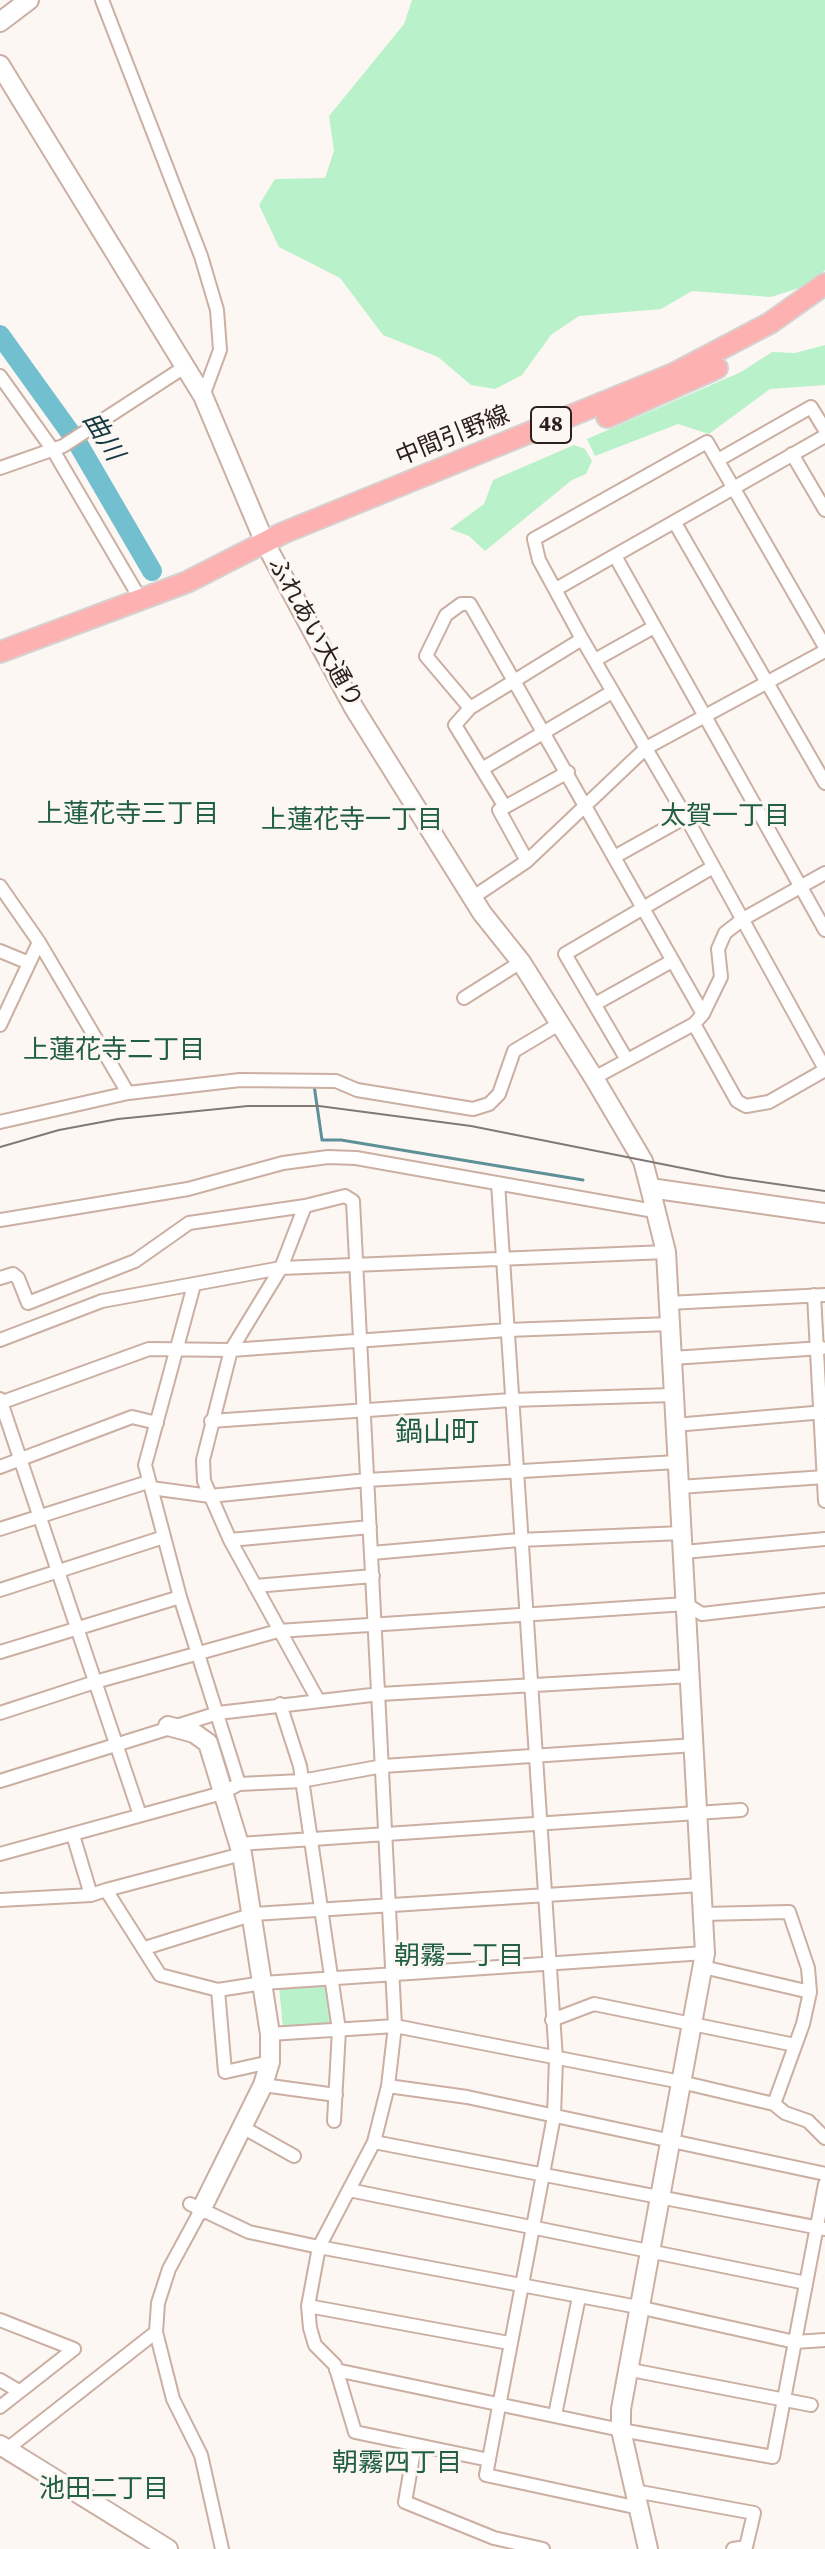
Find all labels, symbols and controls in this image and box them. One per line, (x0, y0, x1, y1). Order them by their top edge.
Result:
street label: 中間引野線 (392, 401, 514, 473)
water label: 曲川 (75, 407, 129, 467)
road number: 48 (531, 407, 571, 443)
street label: ふれあい大通り (261, 553, 367, 713)
district label: 上蓮花寺三丁目 (37, 799, 219, 831)
district label: 太賀一丁目 (660, 801, 790, 833)
district label: 上蓮花寺一丁目 (261, 805, 443, 837)
district label: 上蓮花寺二丁目 (23, 1035, 205, 1067)
district label: 鍋山町 (395, 1417, 479, 1451)
district label: 朝霧一丁目 (394, 1941, 524, 1973)
district label: 朝霧四丁目 (332, 2448, 462, 2480)
district label: 池田二丁目 (39, 2474, 169, 2506)

